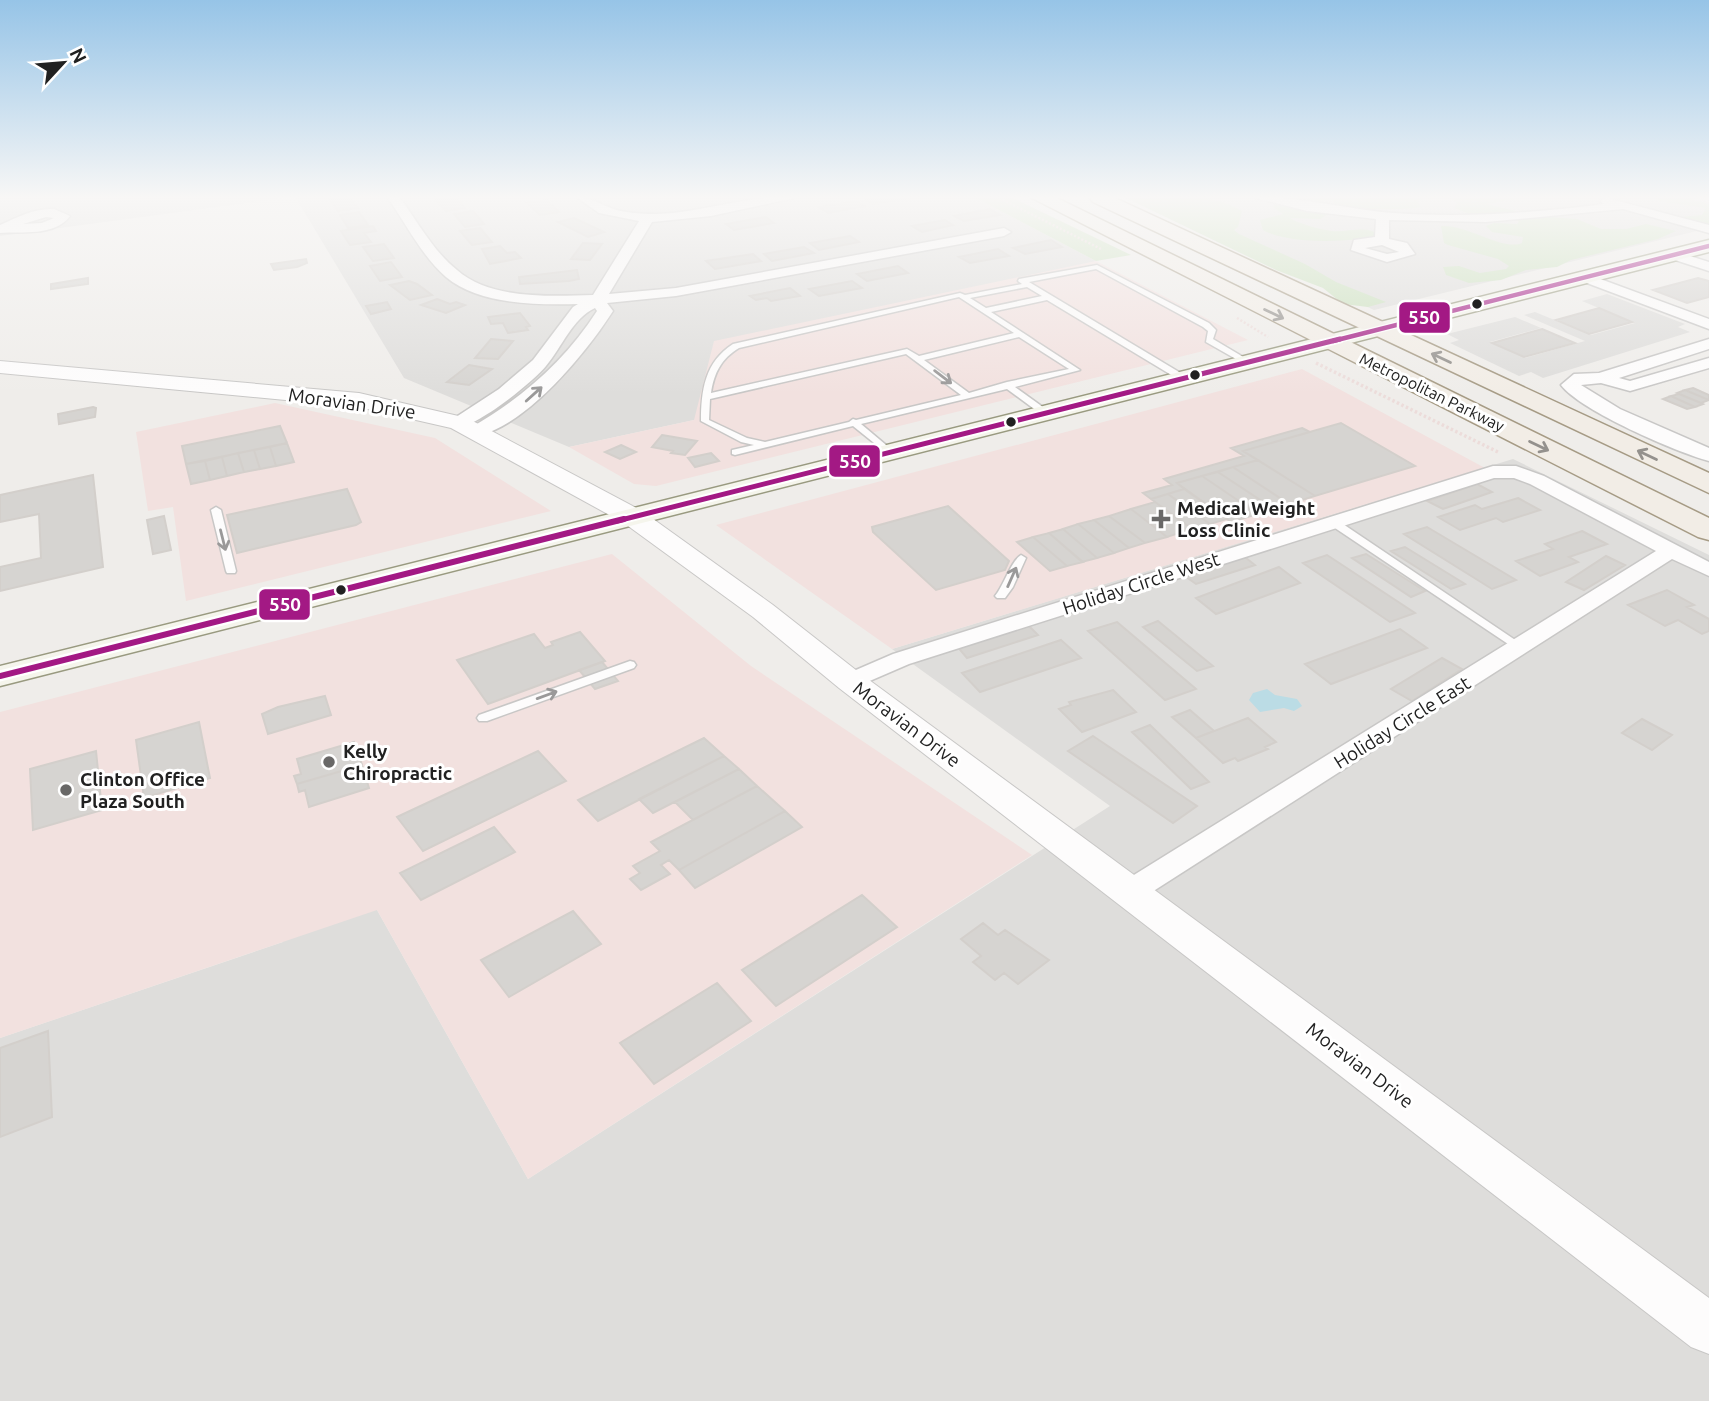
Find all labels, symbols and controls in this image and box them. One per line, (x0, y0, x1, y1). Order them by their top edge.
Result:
north arrow (28, 28, 98, 98)
text: N (65, 44, 91, 67)
unlabelled marker (1470, 297, 1484, 311)
line badge: 550 (1398, 301, 1451, 334)
text: 550 (1408, 306, 1440, 328)
one-way arrow (1263, 307, 1284, 321)
street label: Metropolitan Parkway (1357, 349, 1507, 435)
one-way arrow (1431, 351, 1452, 364)
unlabelled marker (1188, 368, 1202, 382)
one-way arrow (933, 369, 952, 384)
street label: Moravian Drive (287, 383, 417, 423)
one-way arrow (525, 386, 543, 402)
unlabelled marker (1004, 415, 1018, 429)
one-way arrow (1528, 439, 1549, 453)
line badge: 550 (828, 444, 881, 478)
one-way arrow (1637, 447, 1658, 461)
text: 550 (839, 450, 871, 472)
place label: Medical Weight Loss Clinic (1177, 497, 1315, 541)
marker: Medical Weight Loss Clinic (1151, 509, 1171, 529)
one-way arrow (217, 529, 230, 551)
street label: Holiday Circle West (1060, 547, 1223, 619)
one-way arrow (1006, 567, 1019, 589)
unlabelled marker (334, 583, 348, 597)
line badge: 550 (258, 588, 311, 621)
text: 550 (269, 593, 301, 615)
street label: Holiday Circle East (1330, 671, 1475, 773)
street label: Moravian Drive (849, 677, 965, 771)
one-way arrow (536, 688, 558, 700)
place label: Kelly Chiropractic (343, 740, 452, 784)
marker: Kelly Chiropractic (321, 754, 337, 770)
place label: Clinton Office Plaza South (80, 768, 205, 812)
marker: Clinton Office Plaza South (58, 782, 74, 798)
street label: Moravian Drive (1302, 1018, 1418, 1112)

